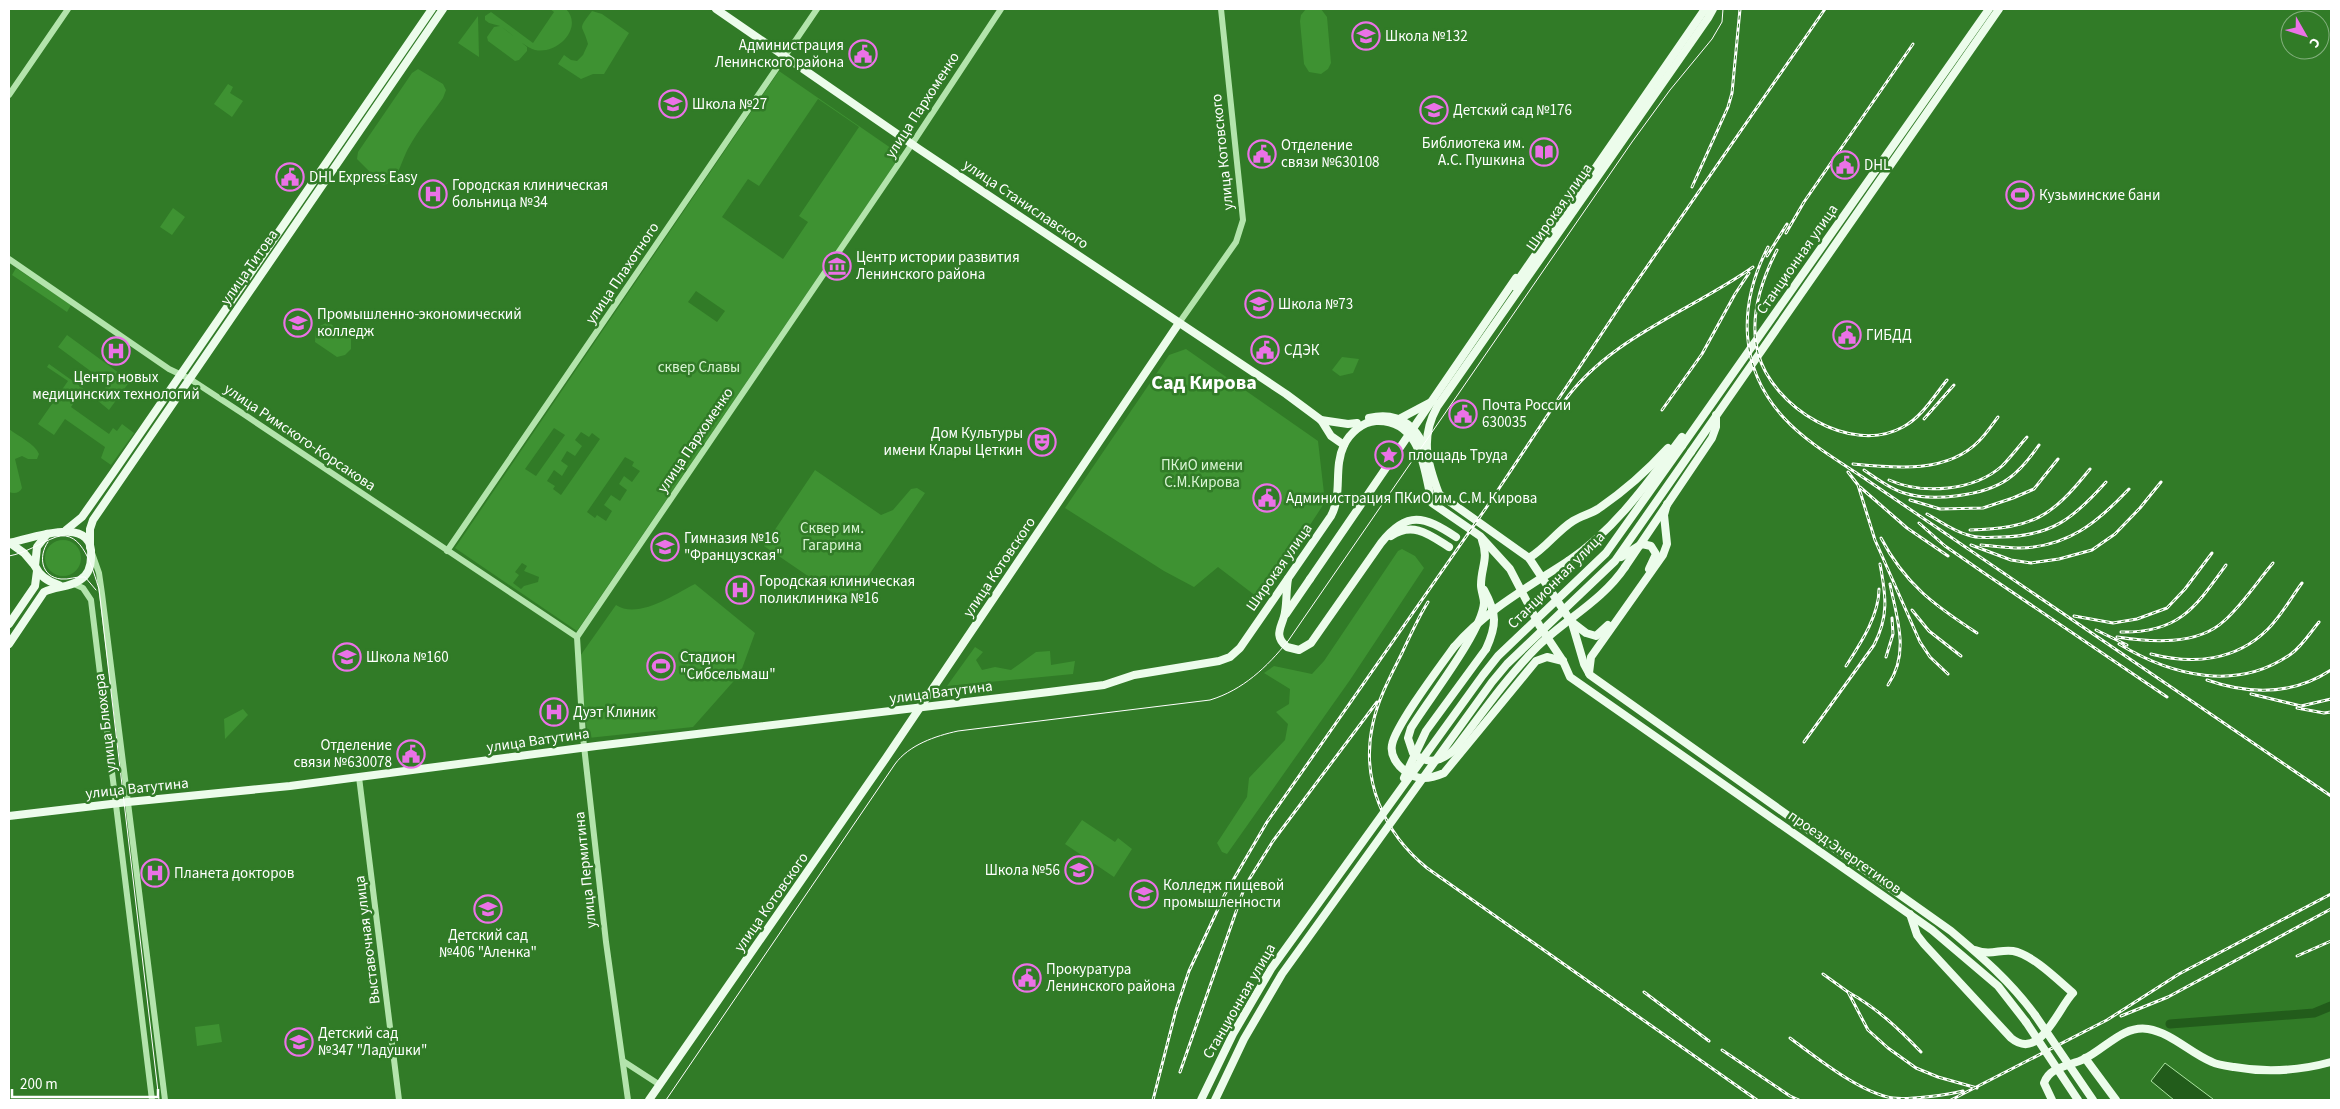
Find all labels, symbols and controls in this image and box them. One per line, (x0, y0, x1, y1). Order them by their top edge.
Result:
north arrow (2280, 10, 2330, 60)
school or university icon: Школа №132 (1351, 21, 1381, 51)
place label: Школа №132 (1385, 26, 1468, 47)
text: С (2304, 33, 2325, 52)
place label: Администрация Ленинского района (715, 35, 844, 73)
public building icon: Администрация Ленинского района (848, 39, 878, 69)
street label: улица Пархоменко (880, 48, 965, 163)
school or university icon: Школа №27 (658, 89, 688, 119)
street label: улица Котовского (1206, 93, 1239, 211)
place label: Школа №27 (692, 94, 767, 115)
school or university icon: Детский сад №176 (1419, 95, 1449, 125)
place label: Детский сад №176 (1453, 100, 1572, 121)
place label: Библиотека им. А.С. Пушкина (1422, 133, 1525, 171)
place label: Отделение связи №630108 (1281, 135, 1380, 173)
library icon: Библиотека им. А.С. Пушкина (1529, 137, 1559, 167)
public building icon: Отделение связи №630108 (1247, 139, 1277, 169)
public building icon: DHL (1830, 150, 1860, 180)
street label: улица Станиславского (959, 154, 1093, 254)
place label: DHL (1864, 155, 1890, 176)
street label: Широкая улица (1521, 159, 1598, 255)
public building icon: DHL Express Easy (275, 162, 305, 192)
place label: DHL Express Easy (309, 167, 418, 188)
place label: Городская клиническая больница №34 (452, 175, 608, 213)
hospital icon: Городская клиническая больница №34 (418, 179, 448, 209)
sports icon: Кузьминские бани (2005, 180, 2035, 210)
place label: Кузьминские бани (2039, 185, 2161, 206)
street label: Станционная улица (1751, 200, 1843, 319)
street label: улица Плахотного (580, 218, 664, 328)
street label: улица Титова (216, 225, 283, 309)
place label: Центр истории развития Ленинского района (856, 247, 1020, 285)
museum icon: Центр истории развития Ленинского района (822, 251, 852, 281)
school or university icon: Школа №73 (1244, 289, 1274, 319)
place label: Школа №73 (1278, 294, 1353, 315)
place label: Промышленно-экономический колледж (317, 304, 522, 342)
school or university icon: Промышленно-экономический колледж (283, 308, 313, 338)
public building icon: ГИБДД (1832, 320, 1862, 350)
place label: ГИБДД (1866, 325, 1912, 346)
public building icon: СДЭК (1250, 335, 1280, 365)
hospital icon: Центр новых медицинских технологий (101, 336, 131, 366)
place label: СДЭК (1284, 340, 1320, 361)
park label: сквер Славы (658, 357, 740, 378)
place label: Центр новых медицинских технологий (32, 367, 200, 405)
district label: Сад Кирова (1151, 369, 1257, 397)
street label: улица Римского-Корсакова (220, 379, 380, 496)
street label: улица Пархоменко (652, 383, 738, 497)
place label: Почта России 630035 (1482, 395, 1571, 433)
public building icon: Почта России 630035 (1448, 399, 1478, 429)
place label: Дом Культуры имени Клары Цеткин (883, 423, 1023, 461)
theatre icon: Дом Культуры имени Клары Цеткин (1027, 427, 1057, 457)
place icon: площадь Труда (1374, 440, 1404, 470)
place label: площадь Труда (1408, 445, 1508, 466)
park label: ПКиО имени С.М.Кирова (1161, 455, 1243, 493)
public building icon: Администрация ПКиО им. С.М. Кирова (1252, 483, 1282, 513)
place label: Администрация ПКиО им. С.М. Кирова (1286, 488, 1537, 509)
street label: улица Котовского (958, 513, 1041, 622)
park label: Сквер им. Гагарина (800, 518, 864, 556)
street label: Широкая улица (1241, 519, 1318, 615)
street label: Станционная улица (1503, 527, 1610, 634)
place label: Гимназия №16 "Французская" (684, 528, 783, 566)
school or university icon: Гимназия №16 "Французская" (650, 532, 680, 562)
place label: Городская клиническая поликлиника №16 (759, 571, 915, 609)
hospital icon: Городская клиническая поликлиника №16 (725, 575, 755, 605)
school or university icon: Школа №160 (332, 642, 362, 672)
place label: Школа №160 (366, 647, 449, 668)
place label: Стадион "Сибсельмаш" (680, 647, 776, 685)
sports icon: Стадион "Сибсельмаш" (646, 651, 676, 681)
street label: улица Блюхера (89, 672, 122, 774)
street label: улица Ватутина (888, 676, 994, 709)
hospital icon: Дуэт Клиник (539, 697, 569, 727)
place label: Дуэт Клиник (573, 702, 656, 723)
street label: улица Ватутина (485, 723, 591, 758)
place label: Отделение связи №630078 (293, 735, 392, 773)
public building icon: Отделение связи №630078 (396, 739, 426, 769)
street label: улица Ватутина (84, 773, 190, 804)
street label: проезд Энергетиков (1784, 805, 1906, 900)
street label: улица Пермитина (569, 811, 602, 929)
street label: улица Котовского (729, 848, 814, 956)
school or university icon: Школа №56 (1064, 855, 1094, 885)
hospital icon: Планета докторов (140, 858, 170, 888)
place label: Школа №56 (985, 860, 1060, 881)
place label: Планета докторов (174, 863, 295, 884)
street label: Выставочная улица (349, 875, 386, 1005)
place label: Колледж пищевой промышленности (1163, 875, 1284, 913)
school or university icon: Колледж пищевой промышленности (1129, 879, 1159, 909)
school or university icon: Детский сад №406 "Аленка" (473, 894, 503, 924)
place label: Детский сад №406 "Аленка" (439, 925, 537, 963)
street label: Станционная улица (1198, 940, 1281, 1063)
place label: Прокуратура Ленинского района (1046, 959, 1175, 997)
public building icon: Прокуратура Ленинского района (1012, 963, 1042, 993)
place label: Детский сад №347 "Ладушки" (318, 1023, 427, 1061)
school or university icon: Детский сад №347 "Ладушки" (284, 1027, 314, 1057)
scale bar (12, 1066, 159, 1098)
text: 200 m (20, 1074, 58, 1095)

